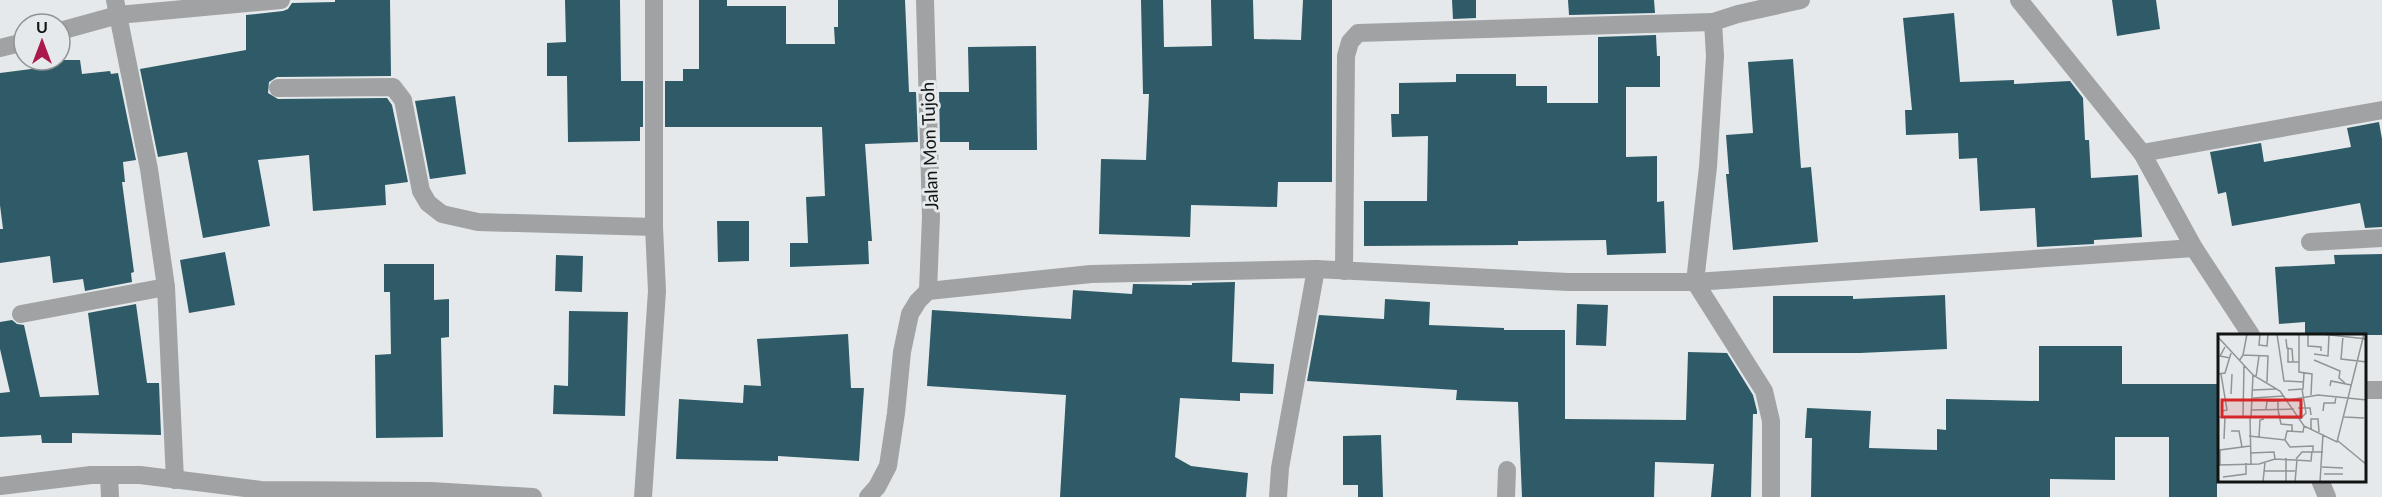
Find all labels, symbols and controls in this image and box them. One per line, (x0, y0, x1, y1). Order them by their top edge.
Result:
north arrow (12, 12, 72, 72)
text: U (36, 17, 48, 36)
street label: Jalan Mon Tujoh (916, 82, 942, 210)
inset map (2218, 334, 2367, 482)

